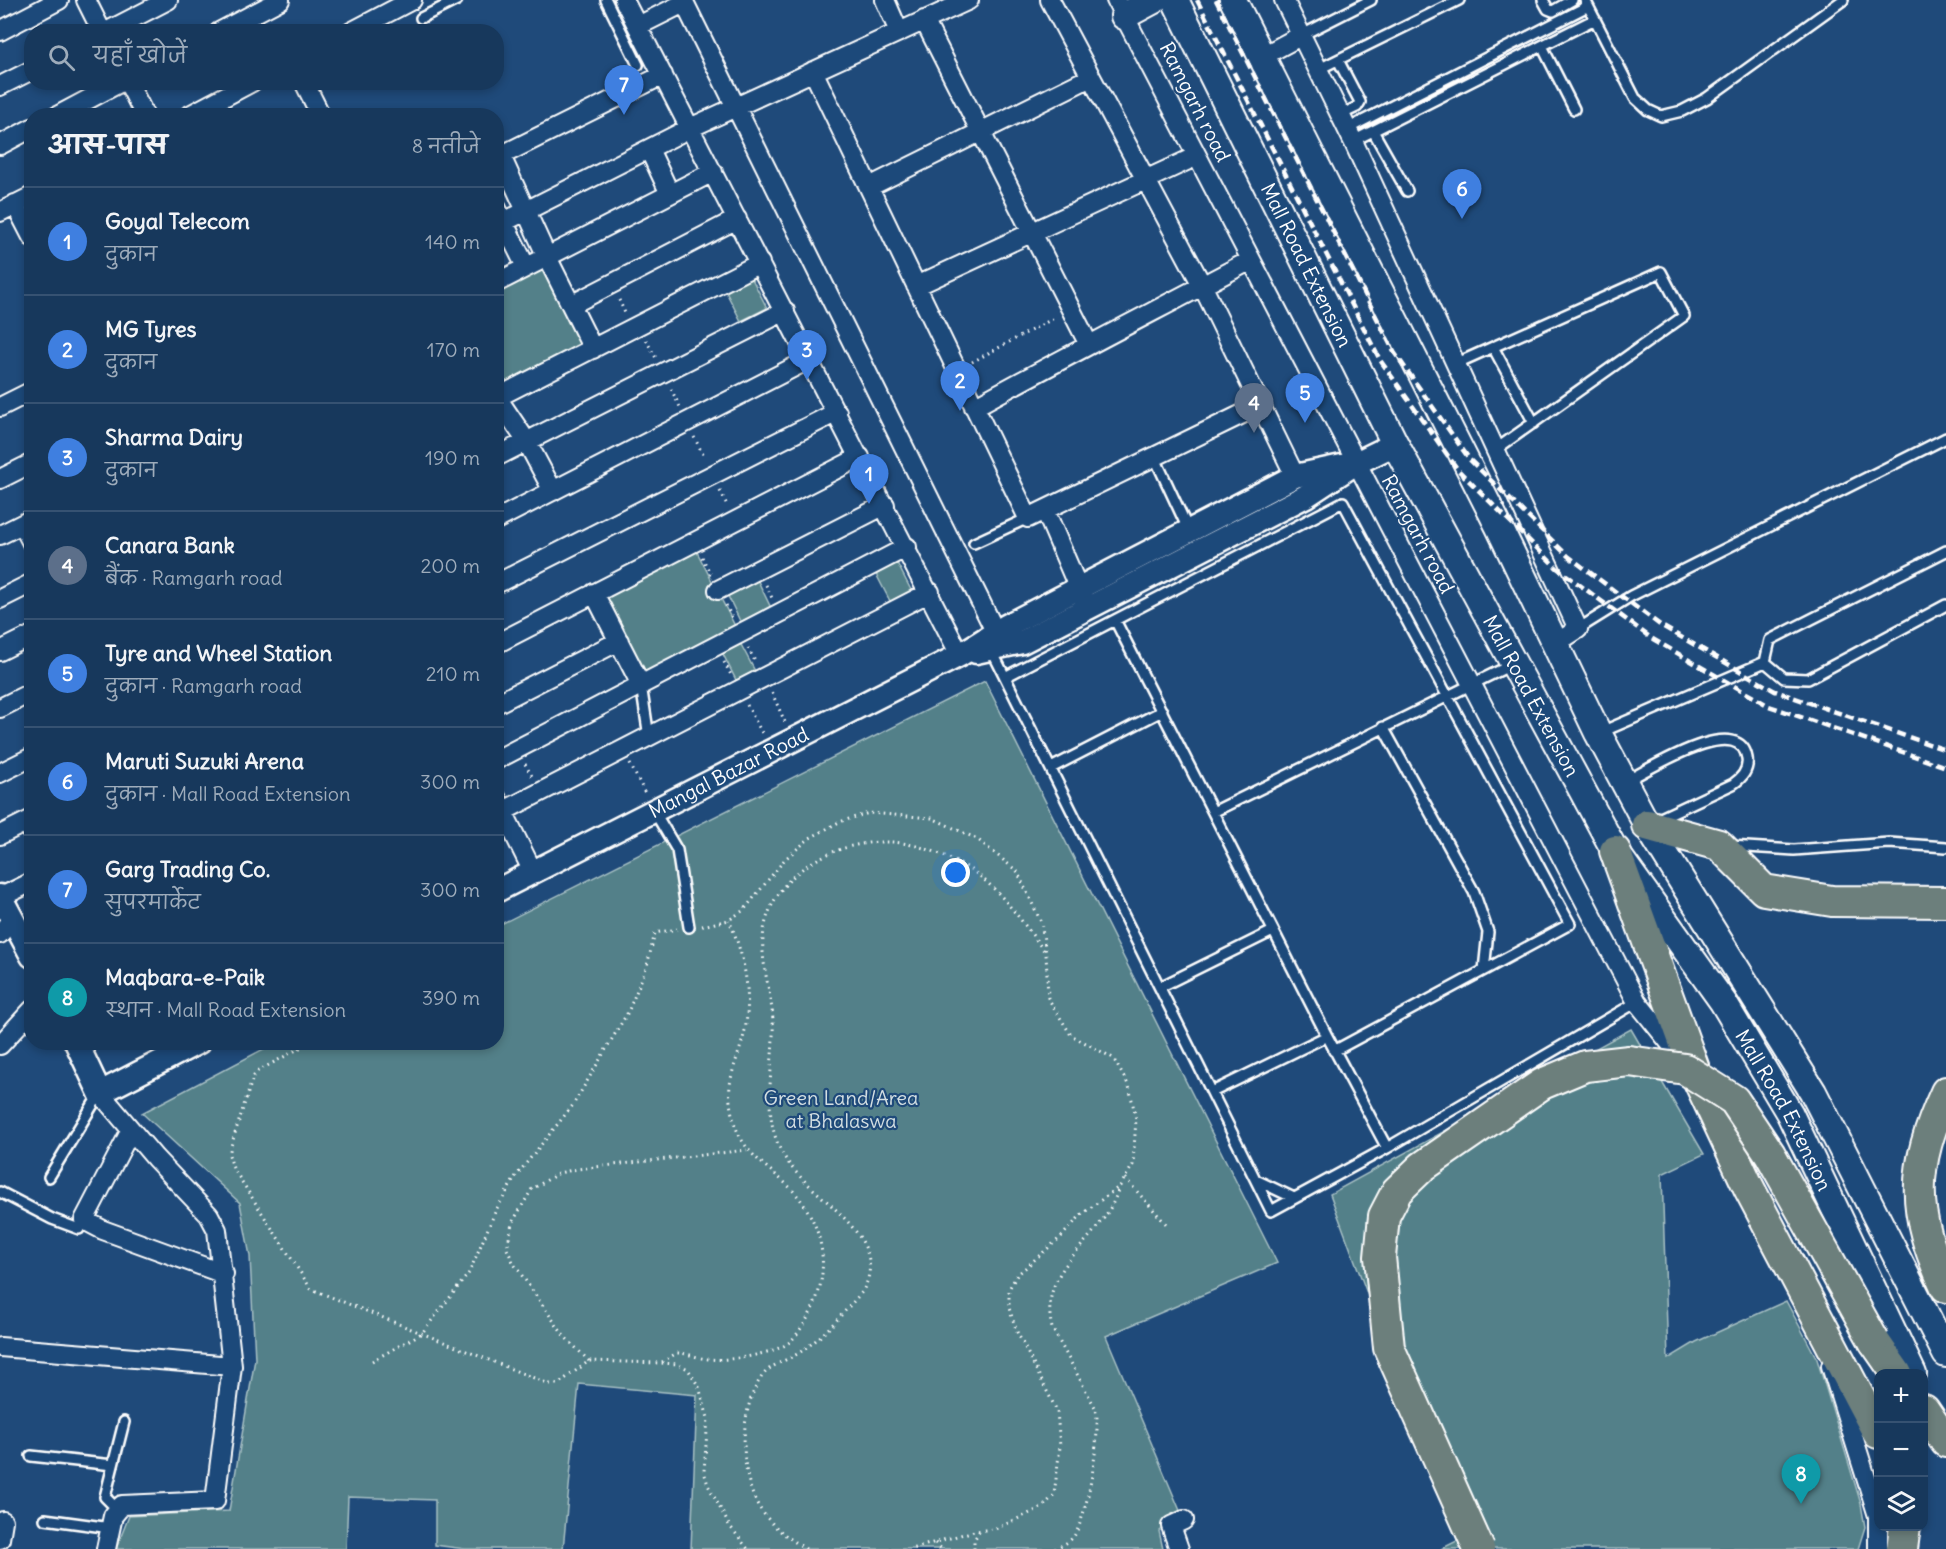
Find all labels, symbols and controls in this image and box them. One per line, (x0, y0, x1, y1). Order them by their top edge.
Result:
search box (24, 24, 504, 90)
street label: Ramgarh road (1155, 38, 1236, 166)
icon: search (45, 41, 78, 74)
text: यहाँ खोजें (93, 41, 187, 69)
pin: 7 (604, 66, 644, 115)
text: आस-पास (48, 128, 168, 161)
text: 8 नतीजे (412, 133, 480, 158)
pin: 6 (1442, 170, 1482, 219)
street label: Mall Road Extension (1256, 179, 1358, 351)
text: Goyal Telecom (105, 207, 250, 235)
text: 1 (64, 229, 71, 254)
text: 140 m (425, 229, 480, 254)
text: दुकान (105, 241, 157, 266)
text: MG Tyres (105, 315, 197, 343)
pin: 3 (788, 330, 826, 380)
text: 2 (62, 337, 73, 362)
text: 170 m (427, 337, 480, 362)
text: दुकान (105, 349, 157, 374)
pin: 2 (940, 362, 980, 411)
pin: 5 (1286, 374, 1324, 423)
pin: 4 (1234, 384, 1274, 433)
text: Sharma Dairy (105, 423, 243, 451)
text: 3 (62, 445, 73, 470)
text: 190 m (425, 445, 480, 470)
pin: 1 (850, 454, 888, 504)
text: दुकान (105, 457, 157, 482)
street label: Ramgarh road (1377, 470, 1460, 598)
text: Canara Bank (105, 531, 235, 559)
text: 4 (62, 553, 73, 578)
text: 200 m (420, 553, 480, 578)
text: बैंक · Ramgarh road (105, 565, 282, 590)
street label: Mall Road Extension (1478, 611, 1585, 781)
text: Tyre and Wheel Station (105, 639, 332, 667)
text: 5 (62, 661, 73, 686)
text: 210 m (426, 661, 480, 686)
text: दुकान · Ramgarh road (105, 673, 302, 698)
street label: Mangal Bazar Road (644, 721, 813, 823)
text: Maruti Suzuki Arena (105, 747, 304, 775)
text: 6 (62, 769, 73, 794)
text: 300 m (420, 769, 480, 794)
text: दुकान · Mall Road Extension (105, 781, 351, 806)
text: Garg Trading Co. (105, 855, 270, 883)
your location (941, 858, 970, 887)
text: 7 (63, 877, 72, 902)
text: 300 m (420, 877, 480, 902)
text: सुपरमार्केट (105, 889, 201, 914)
text: Maqbara-e-Paik (105, 963, 265, 991)
text: 8 (62, 985, 73, 1010)
text: 390 m (422, 985, 480, 1010)
text: स्थान · Mall Road Extension (105, 997, 346, 1022)
street label: Mall Road Extension (1730, 1025, 1837, 1195)
park label: Green Land/Area at Bhalaswa (763, 1085, 919, 1133)
map controls (1874, 1369, 1928, 1531)
button: + (1874, 1369, 1928, 1423)
button: − (1874, 1423, 1928, 1477)
pin: 8 (1782, 1454, 1820, 1504)
button: layers (1874, 1477, 1928, 1531)

